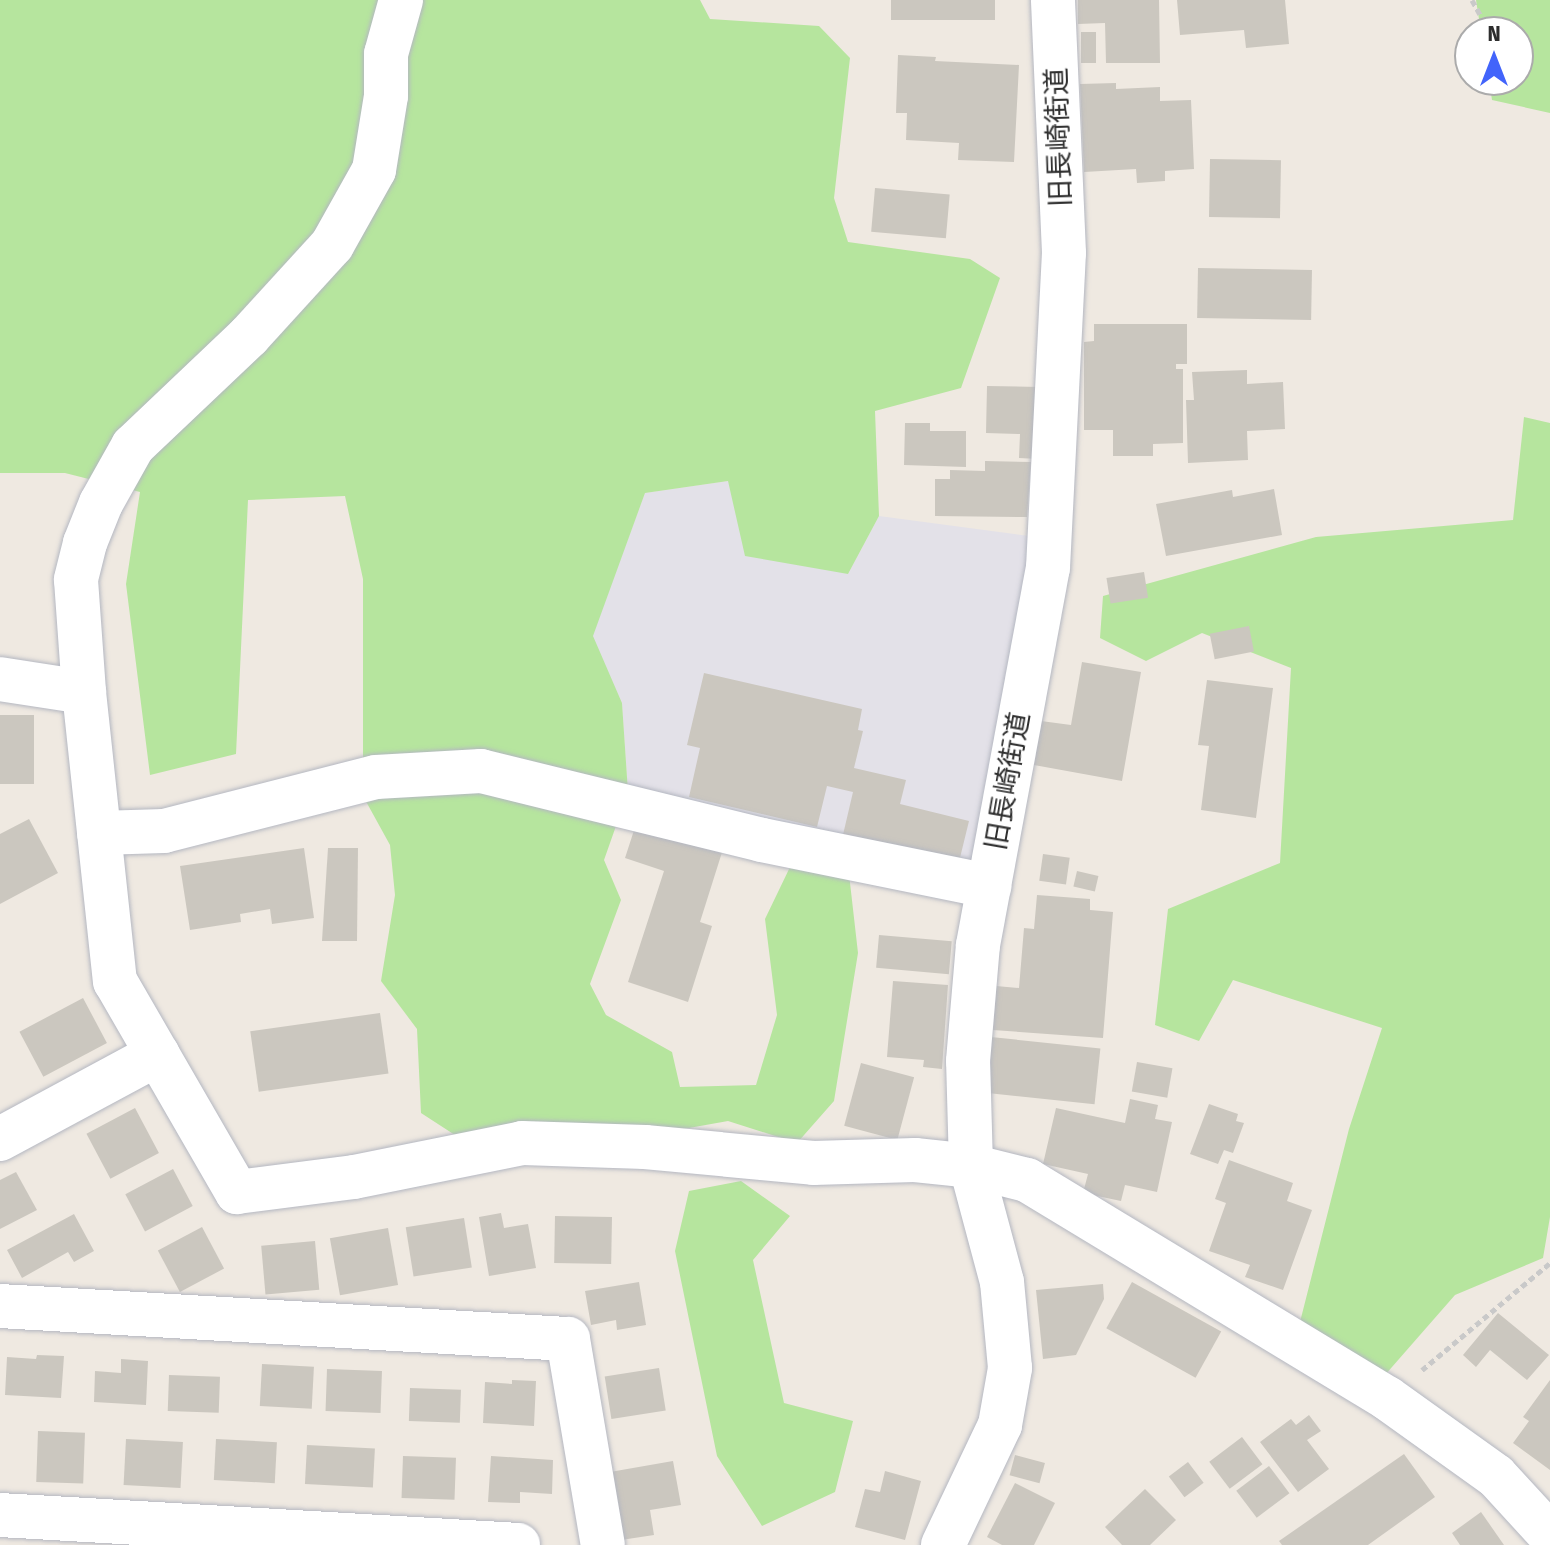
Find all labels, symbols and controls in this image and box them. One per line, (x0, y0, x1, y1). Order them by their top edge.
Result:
north arrow (1454, 16, 1534, 96)
text: N (1487, 20, 1501, 47)
street label: 旧長崎街道 (1040, 66, 1078, 208)
street label: 旧長崎街道 (979, 709, 1037, 853)

